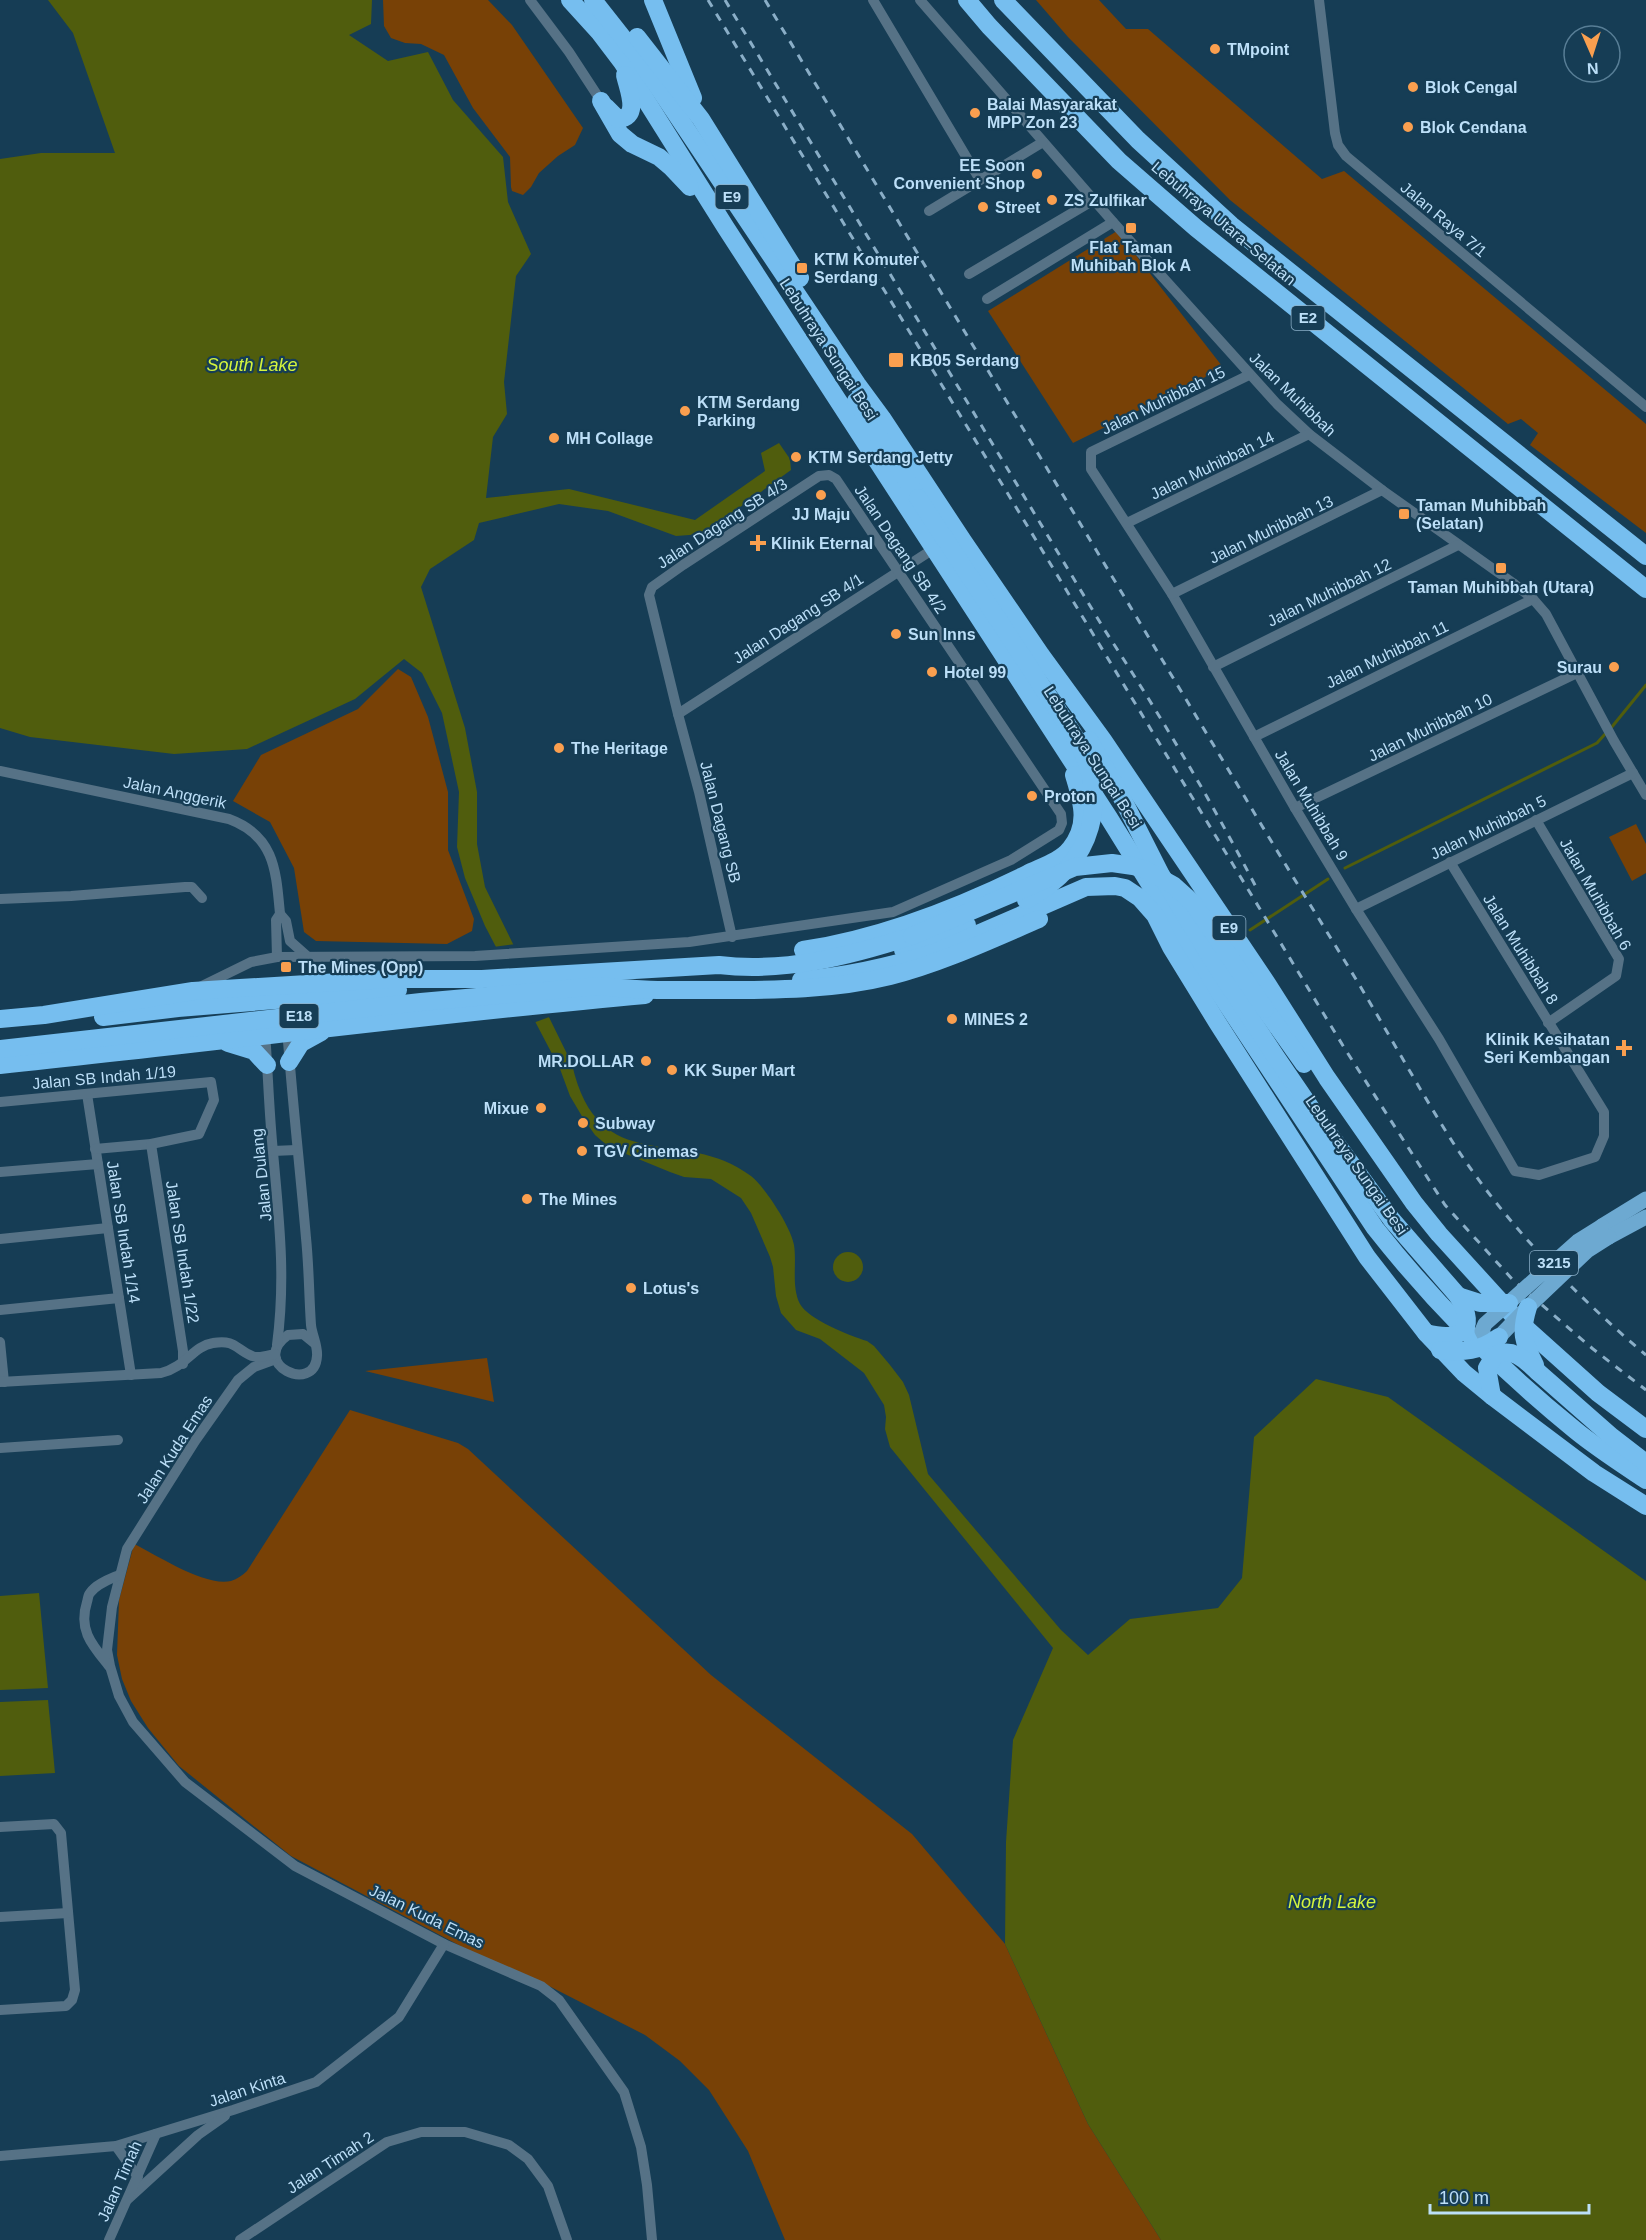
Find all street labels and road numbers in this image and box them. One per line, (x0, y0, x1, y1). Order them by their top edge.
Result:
street label: Lebuhraya Utara–Selatan (1148, 158, 1299, 289)
street label: Jalan Raya 7/1 (1397, 179, 1490, 260)
road number: E9 (716, 185, 748, 209)
street label: Lebuhraya Sungai Besi (776, 275, 881, 423)
road number: E2 (1292, 306, 1324, 330)
street label: Jalan Muhibbah (1246, 349, 1339, 440)
street label: Jalan Muhibbah 15 (1099, 363, 1228, 438)
street label: Jalan Muhibbah 14 (1148, 428, 1277, 503)
street label: Jalan Dagang SB 4/3 (654, 475, 790, 572)
street label: Jalan Dagang SB 4/2 (851, 482, 950, 617)
street label: Jalan Muhibbah 13 (1207, 492, 1336, 567)
street label: Jalan Muhibbah 12 (1265, 555, 1394, 630)
street label: Jalan Dagang SB 4/1 (730, 570, 866, 667)
street label: Jalan Muhibbah 11 (1323, 617, 1451, 691)
street label: Lebuhraya Sungai Besi (1040, 683, 1145, 831)
street label: Jalan Muhibbah 10 (1366, 690, 1495, 765)
street label: Jalan Muhibbah 9 (1272, 747, 1351, 864)
street label: Jalan Dagang SB (697, 760, 744, 885)
street label: Jalan Anggerik (122, 773, 229, 812)
street label: Jalan Muhibbah 5 (1428, 792, 1549, 863)
street label: Jalan Muhibbah 6 (1557, 835, 1635, 953)
street label: Jalan Muhibbah 8 (1480, 891, 1561, 1007)
road number: E9 (1212, 916, 1246, 940)
road number: E18 (280, 1004, 318, 1028)
street label: Jalan SB Indah 1/19 (32, 1063, 177, 1092)
street label: Lebuhraya Sungai Besi (1302, 1093, 1411, 1238)
street label: Jalan Dulang (248, 1128, 275, 1222)
street label: Jalan SB Indah 1/14 (104, 1160, 143, 1305)
street label: Jalan SB Indah 1/22 (163, 1180, 202, 1325)
road number: 3215 (1530, 1251, 1578, 1275)
street label: Jalan Kuda Emas (133, 1392, 216, 1506)
street label: Jalan Kuda Emas (367, 1881, 487, 1952)
street label: Jalan Kinta (207, 2069, 288, 2110)
street label: Jalan Timah 2 (284, 2128, 377, 2197)
street label: Jalan Timah (94, 2138, 145, 2224)

